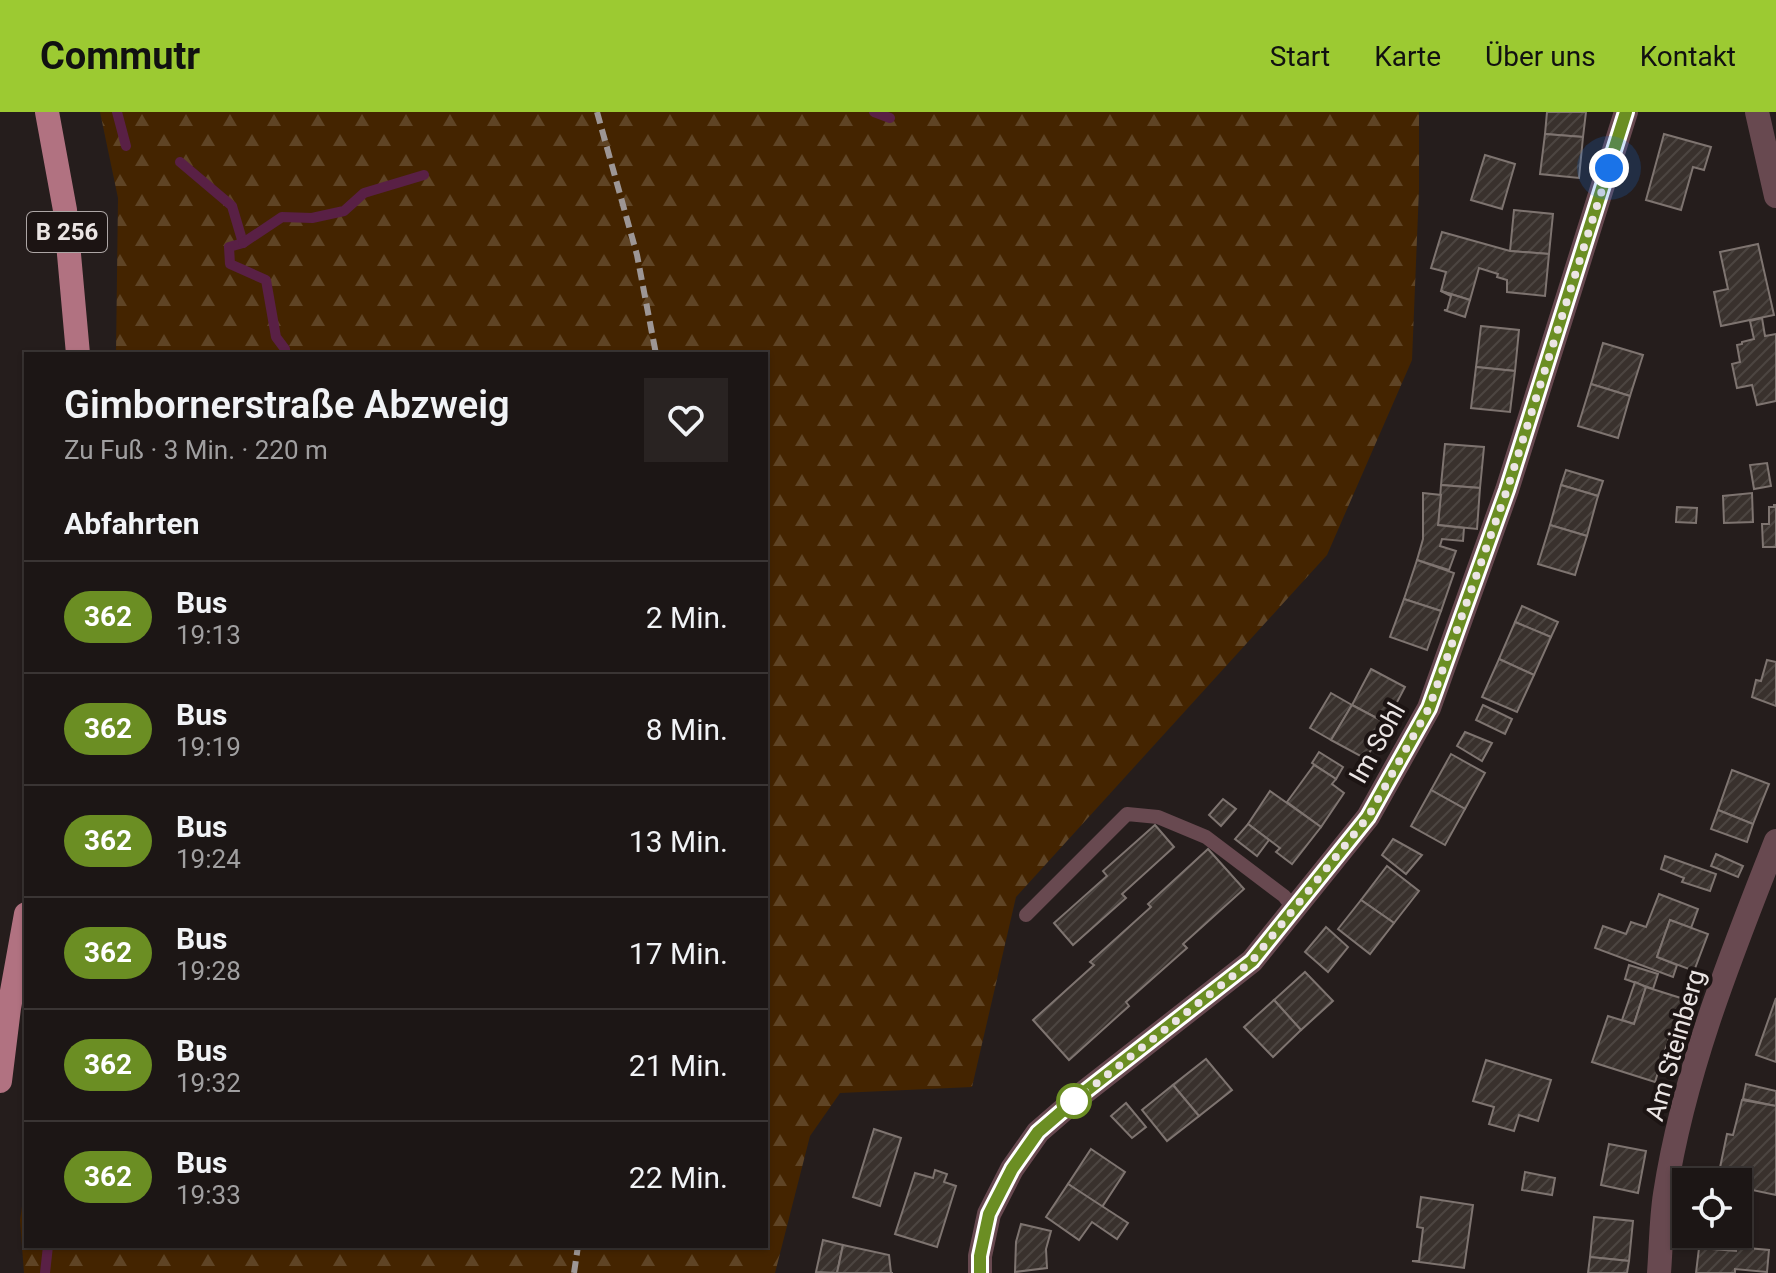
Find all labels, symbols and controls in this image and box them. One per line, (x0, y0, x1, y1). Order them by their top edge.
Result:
text: Commutr (40, 34, 200, 78)
text: Start (1270, 40, 1330, 73)
text: Karte (1374, 40, 1441, 73)
text: Über uns (1485, 40, 1596, 73)
text: Kontakt (1640, 40, 1736, 73)
your location (1589, 148, 1629, 188)
road number: B 256 (27, 212, 107, 252)
button: heart (644, 378, 728, 462)
text: Gimbornerstraße Abzweig (64, 383, 510, 427)
text: Zu Fuß · 3 Min. · 220 m (64, 435, 328, 465)
text: Abfahrten (64, 506, 200, 541)
text: Bus (176, 585, 227, 620)
text: 362 (84, 600, 132, 633)
text: 2 Min. (646, 600, 728, 635)
text: 19:13 (176, 620, 241, 650)
text: Bus (176, 697, 227, 732)
street label: Im Sohl (1343, 698, 1411, 788)
text: 362 (84, 712, 132, 745)
text: 8 Min. (646, 712, 728, 747)
text: 19:19 (176, 732, 241, 762)
text: Bus (176, 809, 227, 844)
text: 362 (84, 824, 132, 857)
text: 13 Min. (629, 824, 728, 859)
text: 19:24 (176, 844, 241, 874)
text: Bus (176, 921, 227, 956)
text: 362 (84, 936, 132, 969)
text: 17 Min. (629, 936, 728, 971)
text: 19:28 (176, 956, 241, 986)
street label: Am Steinberg (1639, 966, 1711, 1124)
text: Bus (176, 1033, 227, 1068)
text: 362 (84, 1048, 132, 1081)
text: 21 Min. (629, 1048, 728, 1083)
text: 19:32 (176, 1068, 241, 1098)
unlabelled marker (1057, 1084, 1091, 1118)
text: Bus (176, 1145, 227, 1180)
text: 362 (84, 1160, 132, 1193)
text: 22 Min. (629, 1160, 728, 1195)
map controls (1672, 1168, 1752, 1248)
button: locate (1672, 1168, 1752, 1248)
text: 19:33 (176, 1180, 241, 1210)

